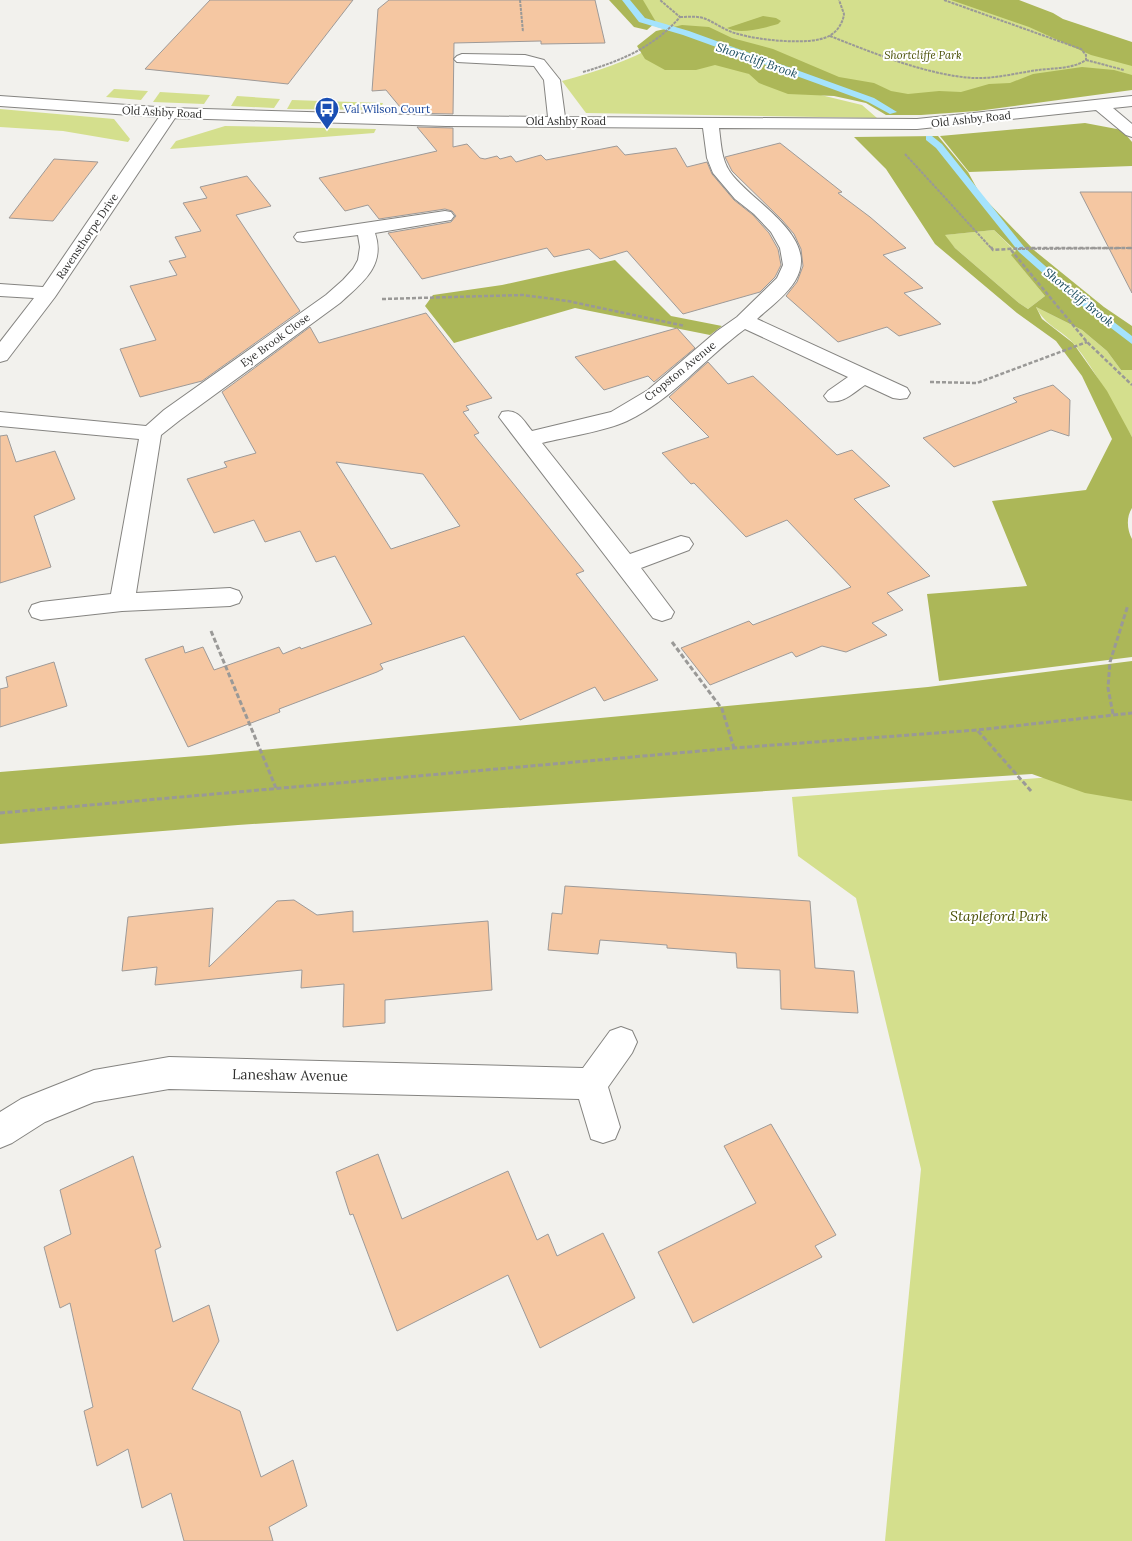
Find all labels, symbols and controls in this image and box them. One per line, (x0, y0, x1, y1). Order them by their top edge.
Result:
water label: Shortcliff Brook (714, 39, 800, 81)
park label: Shortcliffe Park (884, 48, 962, 62)
bus stop icon: Val Wilson Court (314, 96, 340, 130)
place label: Val Wilson Court (343, 102, 431, 116)
street label: Old Ashby Road (122, 103, 203, 121)
street label: Old Ashby Road (930, 108, 1012, 130)
street label: Old Ashby Road (526, 114, 607, 128)
street label: Ravensthorpe Drive (53, 190, 121, 282)
water label: Shortcliff Brook (1041, 264, 1117, 330)
street label: Eye Brook Close (237, 310, 313, 370)
street label: Cropston Avenue (641, 338, 719, 404)
park label: Stapleford Park (950, 907, 1048, 925)
street label: Laneshaw Avenue (232, 1065, 349, 1085)

